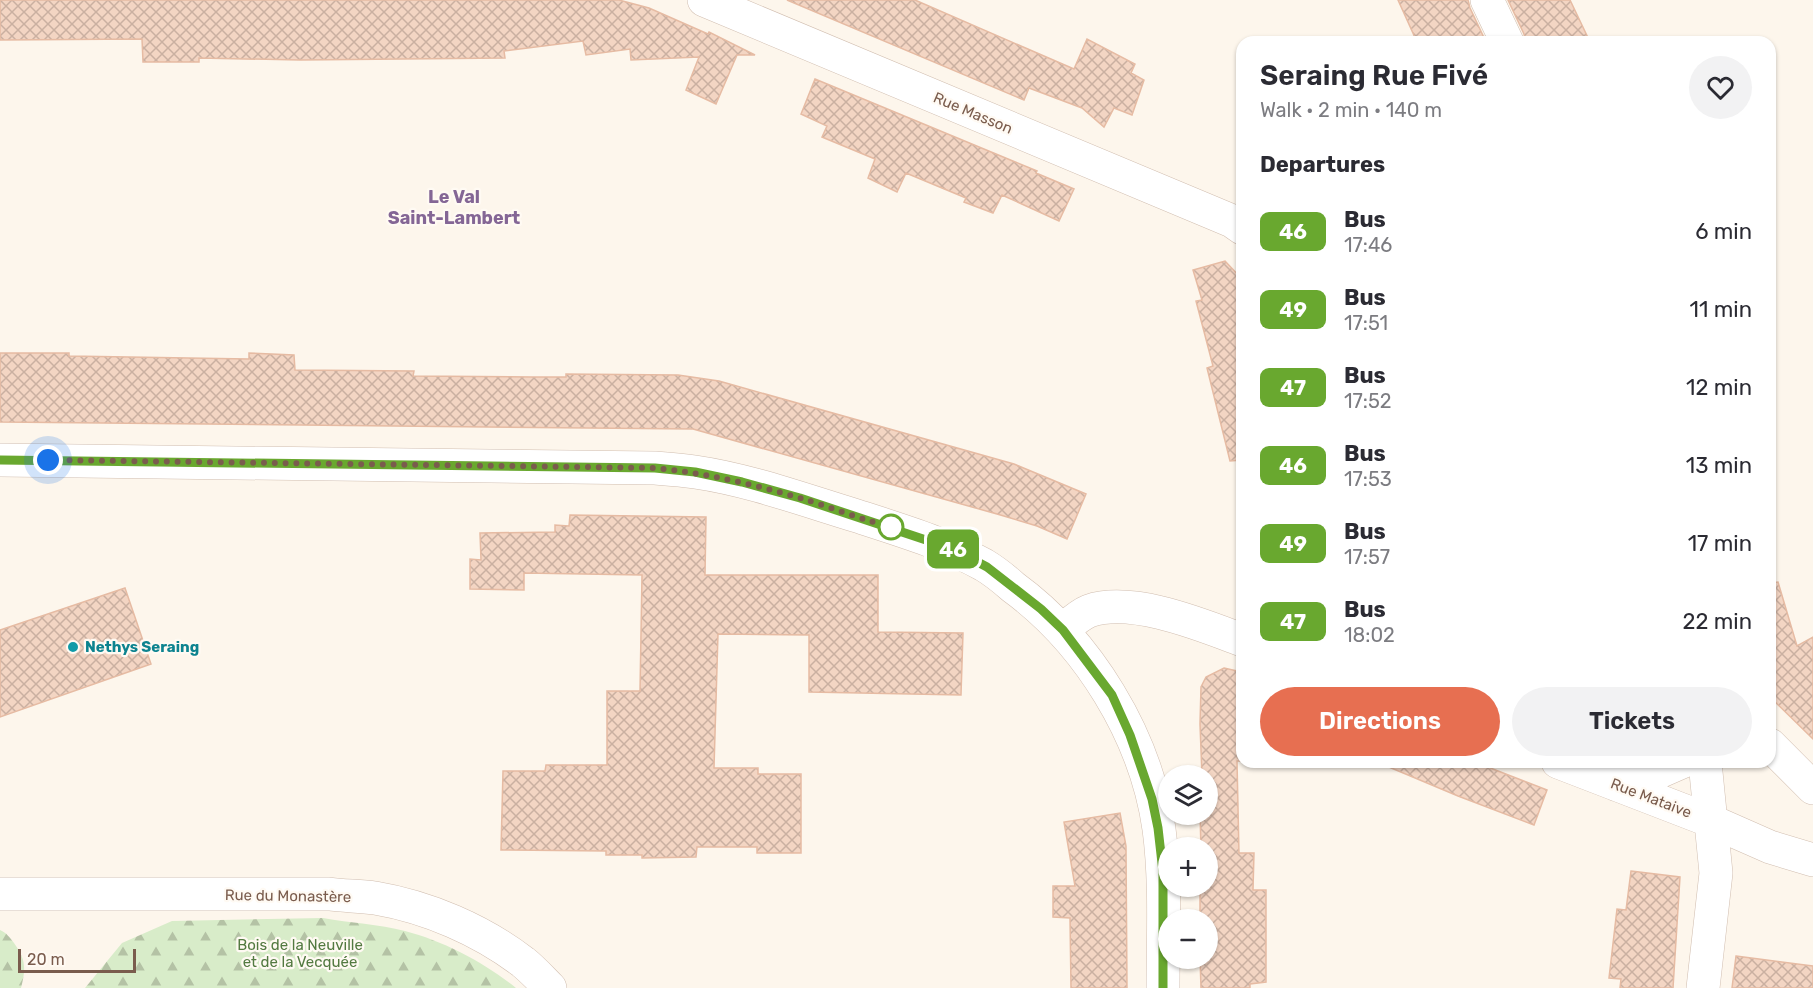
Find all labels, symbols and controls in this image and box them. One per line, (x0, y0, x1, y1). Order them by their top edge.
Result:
button: heart (1689, 56, 1752, 119)
text: Seraing Rue Fivé (1260, 59, 1488, 92)
street label: Rue Masson (931, 88, 1015, 138)
text: Walk · 2 min · 140 m (1260, 98, 1442, 122)
text: Departures (1260, 151, 1385, 178)
district label: Le Val Saint-Lambert (388, 186, 520, 229)
text: Bus (1344, 206, 1386, 233)
text: 6 min (1695, 218, 1752, 245)
text: 46 (1279, 219, 1307, 244)
text: 17:46 (1344, 233, 1392, 257)
text: Bus (1344, 284, 1386, 311)
text: 11 min (1690, 296, 1752, 323)
text: 49 (1279, 297, 1307, 322)
text: 17:51 (1344, 311, 1388, 335)
text: Bus (1344, 362, 1386, 389)
text: 12 min (1686, 374, 1752, 401)
text: 47 (1280, 375, 1306, 400)
text: 17:52 (1344, 389, 1392, 413)
text: Bus (1344, 440, 1386, 467)
your location (33, 445, 63, 475)
text: 13 min (1686, 452, 1752, 479)
text: 46 (1279, 453, 1307, 478)
text: 17:53 (1344, 467, 1392, 491)
unlabelled marker (878, 514, 904, 540)
text: Bus (1344, 518, 1386, 545)
line badge: 46 (926, 530, 980, 568)
text: 17 min (1688, 530, 1752, 557)
text: 49 (1279, 531, 1307, 556)
text: 46 (939, 537, 967, 562)
text: 17:57 (1344, 545, 1390, 569)
text: Bus (1344, 596, 1386, 623)
text: 22 min (1683, 608, 1752, 635)
text: 47 (1280, 609, 1306, 634)
text: 18:02 (1344, 623, 1395, 647)
place label: Nethys Seraing (85, 638, 199, 656)
marker: Nethys Seraing (66, 640, 80, 654)
button: Directions (1260, 687, 1500, 756)
button: Tickets (1512, 687, 1752, 756)
map controls (1158, 765, 1218, 969)
button: layers (1158, 765, 1218, 825)
street label: Rue Mataive (1608, 774, 1694, 822)
button: + (1158, 837, 1218, 897)
street label: Rue du Monastère (225, 886, 351, 906)
button: − (1158, 909, 1218, 969)
park label: Bois de la Neuville et de la Vecquée (237, 936, 363, 971)
scale bar (18, 946, 136, 974)
text: 20 m (27, 950, 65, 969)

